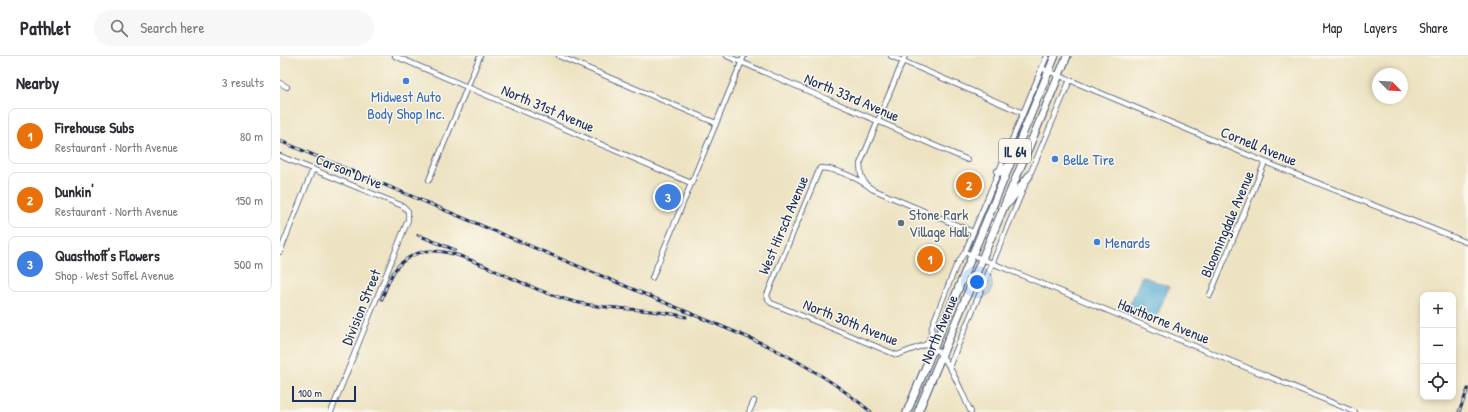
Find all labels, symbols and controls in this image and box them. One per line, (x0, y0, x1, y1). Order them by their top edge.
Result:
search box (94, 10, 374, 46)
text: Pathlet (20, 15, 70, 41)
icon: search (108, 17, 130, 39)
text: Search here (140, 17, 204, 38)
text: Map (1322, 18, 1342, 37)
text: Layers (1364, 18, 1397, 37)
text: Share (1419, 18, 1448, 37)
street label: North 33rd Avenue (801, 68, 903, 126)
north arrow (1372, 68, 1408, 104)
text: Nearby (16, 71, 59, 94)
text: 3 results (222, 73, 264, 91)
marker: Midwest Auto Body Shop Inc. (401, 76, 411, 86)
street label: North 31st Avenue (498, 79, 598, 137)
place label: Midwest Auto Body Shop Inc. (367, 86, 445, 124)
text: Firehouse Subs (55, 117, 134, 138)
street label: Cornell Avenue (1218, 121, 1300, 171)
text: 1 (28, 127, 32, 145)
text: 80 m (240, 127, 263, 145)
text: Restaurant · North Avenue (55, 138, 178, 156)
road number: IL 64 (999, 139, 1031, 163)
street label: Carson Drive (313, 148, 385, 194)
place label: Belle Tire (1063, 149, 1115, 170)
marker: Belle Tire (1050, 154, 1060, 164)
street label: Bloomingdale Avenue (1195, 167, 1259, 281)
pin: 2 (956, 170, 982, 200)
street label: West Hirsch Avenue (753, 172, 813, 277)
text: Dunkin' (55, 181, 94, 202)
pin: 3 (655, 182, 681, 212)
text: 2 (27, 191, 33, 209)
text: 150 m (235, 191, 263, 209)
text: Restaurant · North Avenue (55, 202, 178, 220)
place label: Stone Park Village Hall (909, 204, 969, 242)
marker: Stone Park Village Hall (896, 218, 906, 228)
place label: Menards (1105, 232, 1150, 253)
marker: Menards (1092, 237, 1102, 247)
pin: 1 (917, 244, 943, 274)
text: Quasthoff's Flowers (55, 245, 160, 266)
text: 3 (27, 255, 33, 273)
text: 500 m (234, 255, 263, 273)
street label: Division Street (336, 265, 386, 348)
text: Shop · West Soffel Avenue (55, 266, 174, 284)
your location (967, 272, 987, 292)
street label: North Avenue (915, 291, 963, 367)
map controls (1420, 292, 1456, 400)
button: + (1420, 292, 1456, 328)
street label: North 30th Avenue (800, 293, 902, 351)
street label: Hawthorne Avenue (1115, 293, 1213, 349)
button: − (1420, 328, 1456, 364)
button: locate (1420, 364, 1456, 400)
scale bar (292, 384, 356, 403)
text: 100 m (298, 386, 322, 400)

